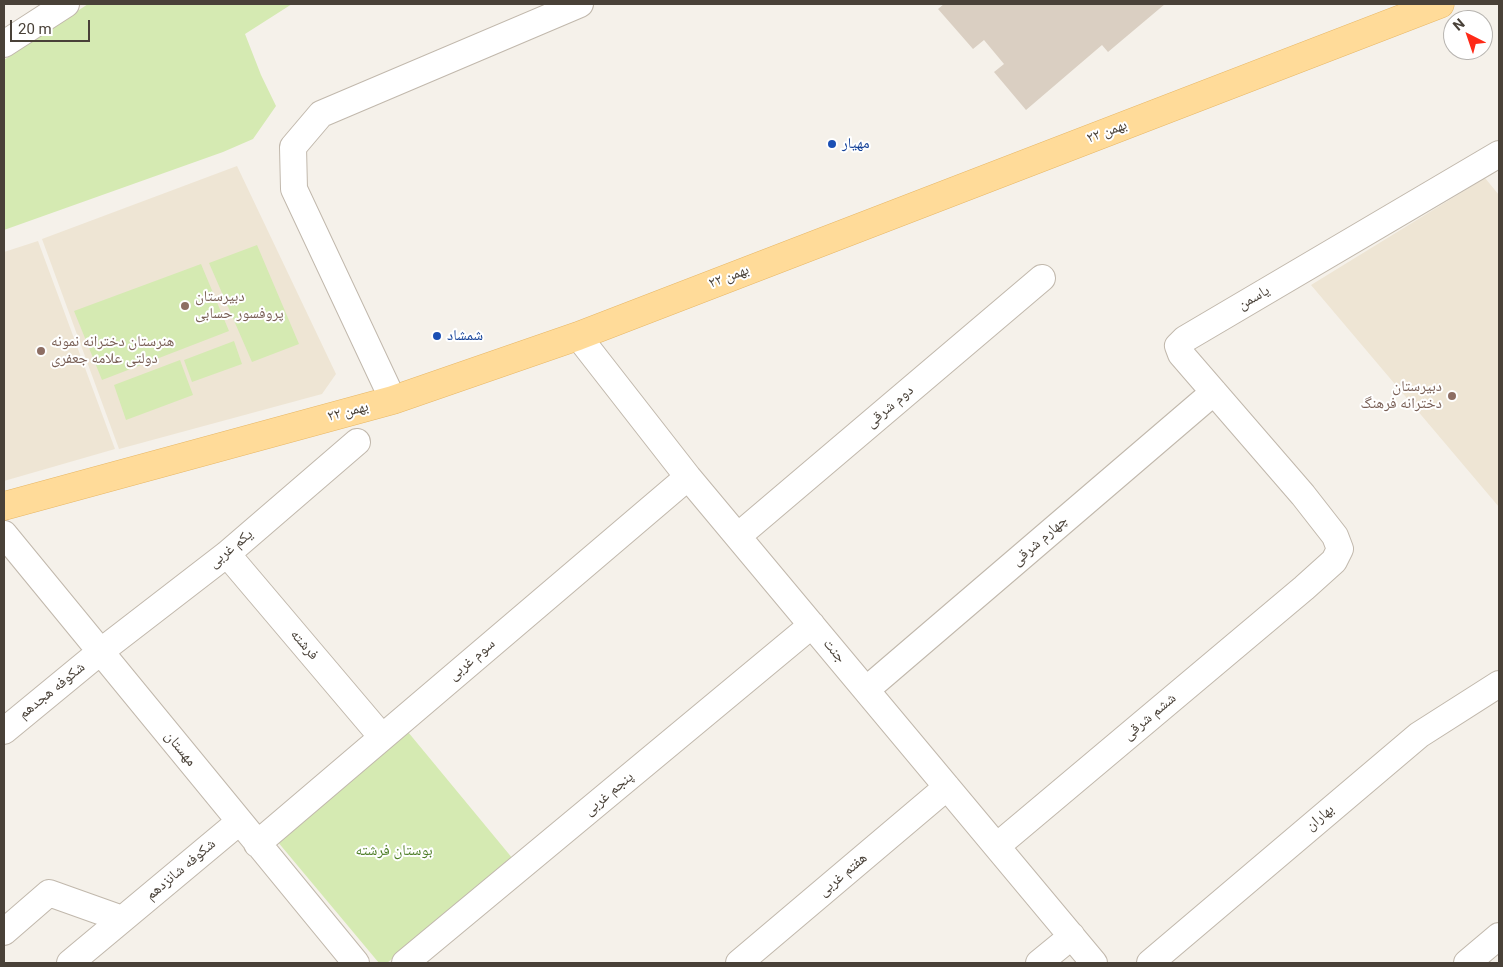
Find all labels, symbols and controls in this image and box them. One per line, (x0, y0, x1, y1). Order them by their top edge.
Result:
scale bar (12, 10, 92, 42)
north arrow (1443, 10, 1493, 60)
text: N (1450, 15, 1468, 34)
text: 20 m (18, 20, 52, 38)
street label: ۲۲ بهمن (1084, 116, 1130, 148)
place label: مهیار (842, 135, 870, 153)
marker: مهیار (826, 138, 838, 150)
street label: ۲۲ بهمن (706, 261, 752, 293)
street label: یاسمن (1235, 282, 1273, 314)
place label: دبیرستان پروفسور حسابی (195, 288, 284, 323)
marker: دبیرستان پروفسور حسابی (179, 300, 191, 312)
place label: شمشاد (447, 327, 483, 345)
marker: شمشاد (431, 330, 443, 342)
place label: هنرستان دخترانه نمونه دولتی علامه جعفری (51, 333, 174, 368)
marker: هنرستان دخترانه نمونه دولتی علامه جعفری (35, 345, 47, 357)
place label: دبیرستان دخترانه فرهنگ (1361, 378, 1442, 413)
street label: دوم شرقی (862, 382, 918, 432)
marker: دبیرستان دخترانه فرهنگ (1446, 390, 1458, 402)
street label: ۲۲ بهمن (325, 398, 371, 426)
street label: چهارم شرقی (1008, 512, 1072, 570)
street label: یکم غربی (205, 526, 257, 572)
street label: فرشته (286, 626, 322, 664)
street label: سوم غربی (445, 635, 499, 685)
street label: جنت (819, 635, 849, 667)
street label: شکوفه هجدهم (15, 659, 89, 723)
street label: ششم شرقی (1120, 690, 1180, 744)
street label: مهستان (160, 728, 200, 770)
street label: پنجم غربی (581, 768, 637, 820)
street label: بهاران (1302, 801, 1338, 835)
street label: شکوفه شانزدهم (142, 835, 220, 905)
park label: بوستان فرشته (355, 842, 433, 860)
street label: هفتم غربی (815, 849, 871, 901)

